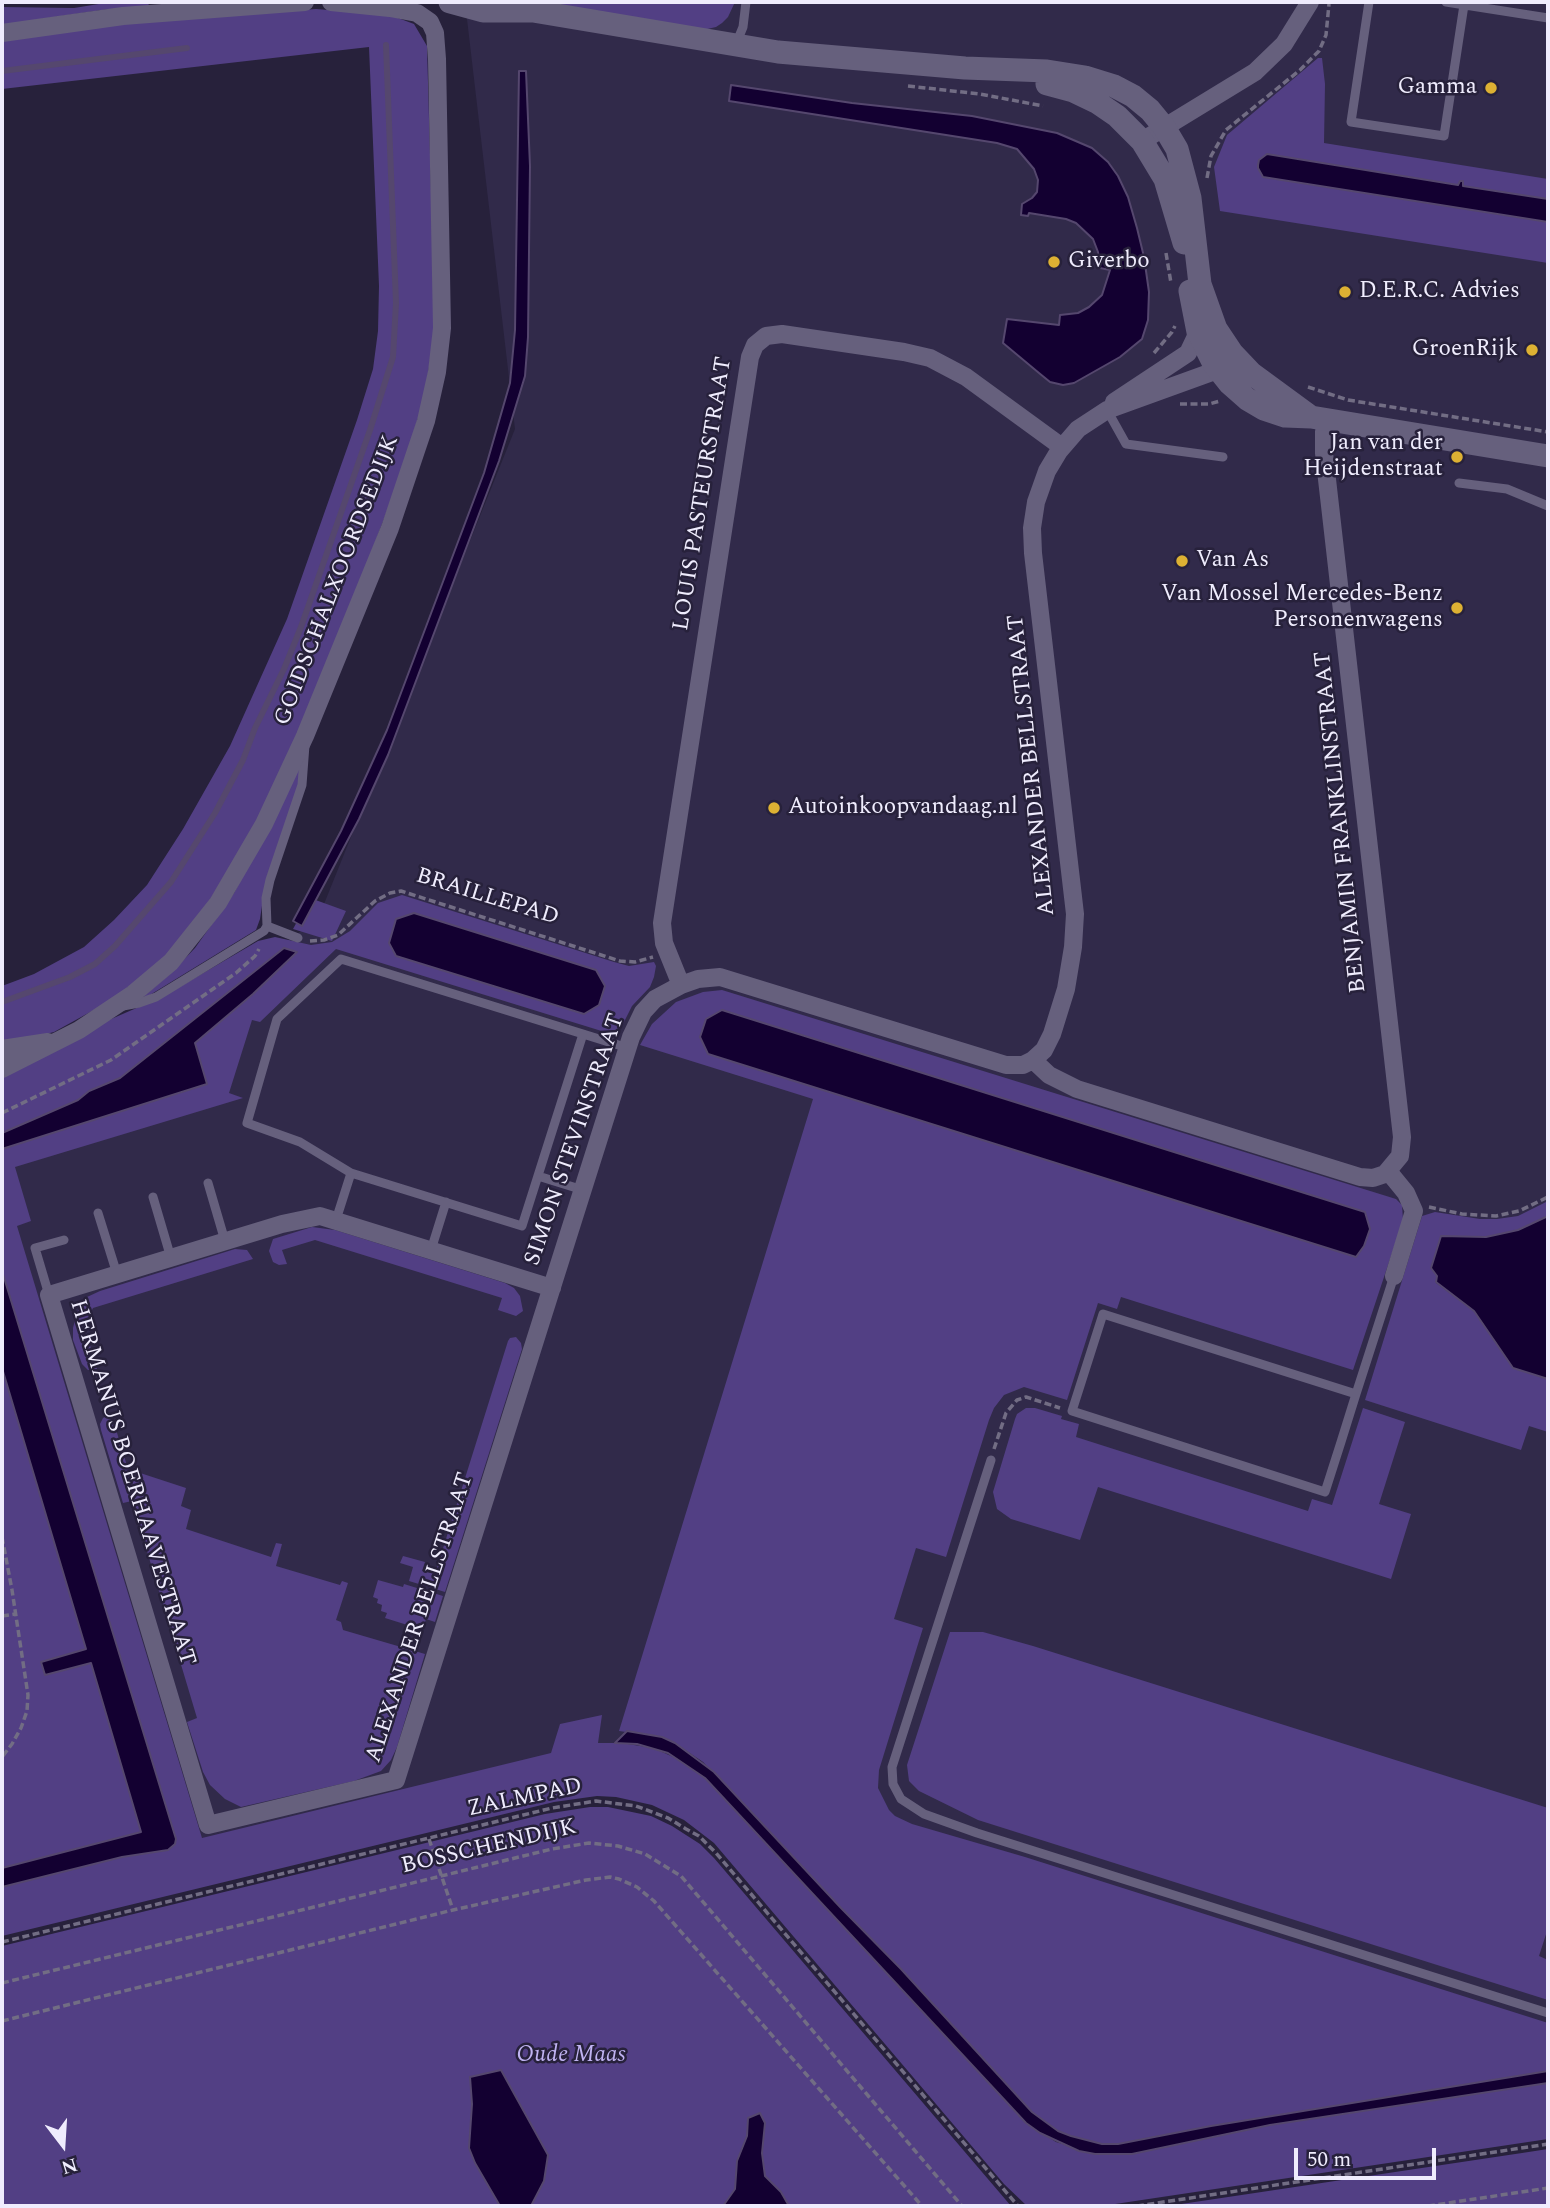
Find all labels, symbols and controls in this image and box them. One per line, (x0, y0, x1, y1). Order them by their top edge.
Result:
place label: Gamma (1397, 74, 1477, 102)
marker: Gamma (1483, 80, 1499, 96)
place label: Giverbo (1068, 248, 1150, 276)
marker: Giverbo (1046, 254, 1062, 270)
place label: D.E.R.C. Advies (1359, 278, 1520, 306)
marker: D.E.R.C. Advies (1337, 284, 1353, 300)
place label: GroenRijk (1412, 336, 1518, 364)
marker: GroenRijk (1524, 342, 1540, 358)
street label: LOUIS PASTEURSTRAAT (669, 355, 739, 633)
place label: Jan van der Heijdenstraat (1303, 430, 1443, 484)
street label: GOIDSCHALXOORDSEDIJK (270, 432, 406, 730)
marker: Jan van der Heijdenstraat (1449, 449, 1465, 465)
place label: Van As (1196, 547, 1269, 575)
marker: Van As (1174, 553, 1190, 569)
place label: Van Mossel Mercedes-Benz Personenwagens (1161, 581, 1443, 635)
marker: Van Mossel Mercedes-Benz Personenwagens (1449, 600, 1465, 616)
street label: ALEXANDER BELLSTRAAT (1003, 613, 1063, 917)
street label: BENJAMIN FRANKLINSTRAAT (1310, 650, 1374, 994)
place label: Autoinkoopvandaag.nl (788, 794, 1018, 822)
marker: Autoinkoopvandaag.nl (766, 800, 782, 816)
street label: BRAILLEPAD (412, 863, 562, 933)
street label: SIMON STEVINSTRAAT (520, 1010, 632, 1270)
street label: HERMANUS BOERHAAVESTRAAT (62, 1297, 200, 1669)
street label: ALEXANDER BELLSTRAAT (361, 1470, 481, 1766)
street label: ZALMPAD (465, 1773, 585, 1825)
street label: BOSSCHENDIJK (399, 1814, 579, 1882)
park label: Oude Maas (516, 2042, 626, 2070)
north arrow (28, 2110, 98, 2180)
scale bar (1298, 2134, 1440, 2178)
text: 50 m (1307, 2144, 1351, 2176)
text: N (58, 2149, 81, 2182)

